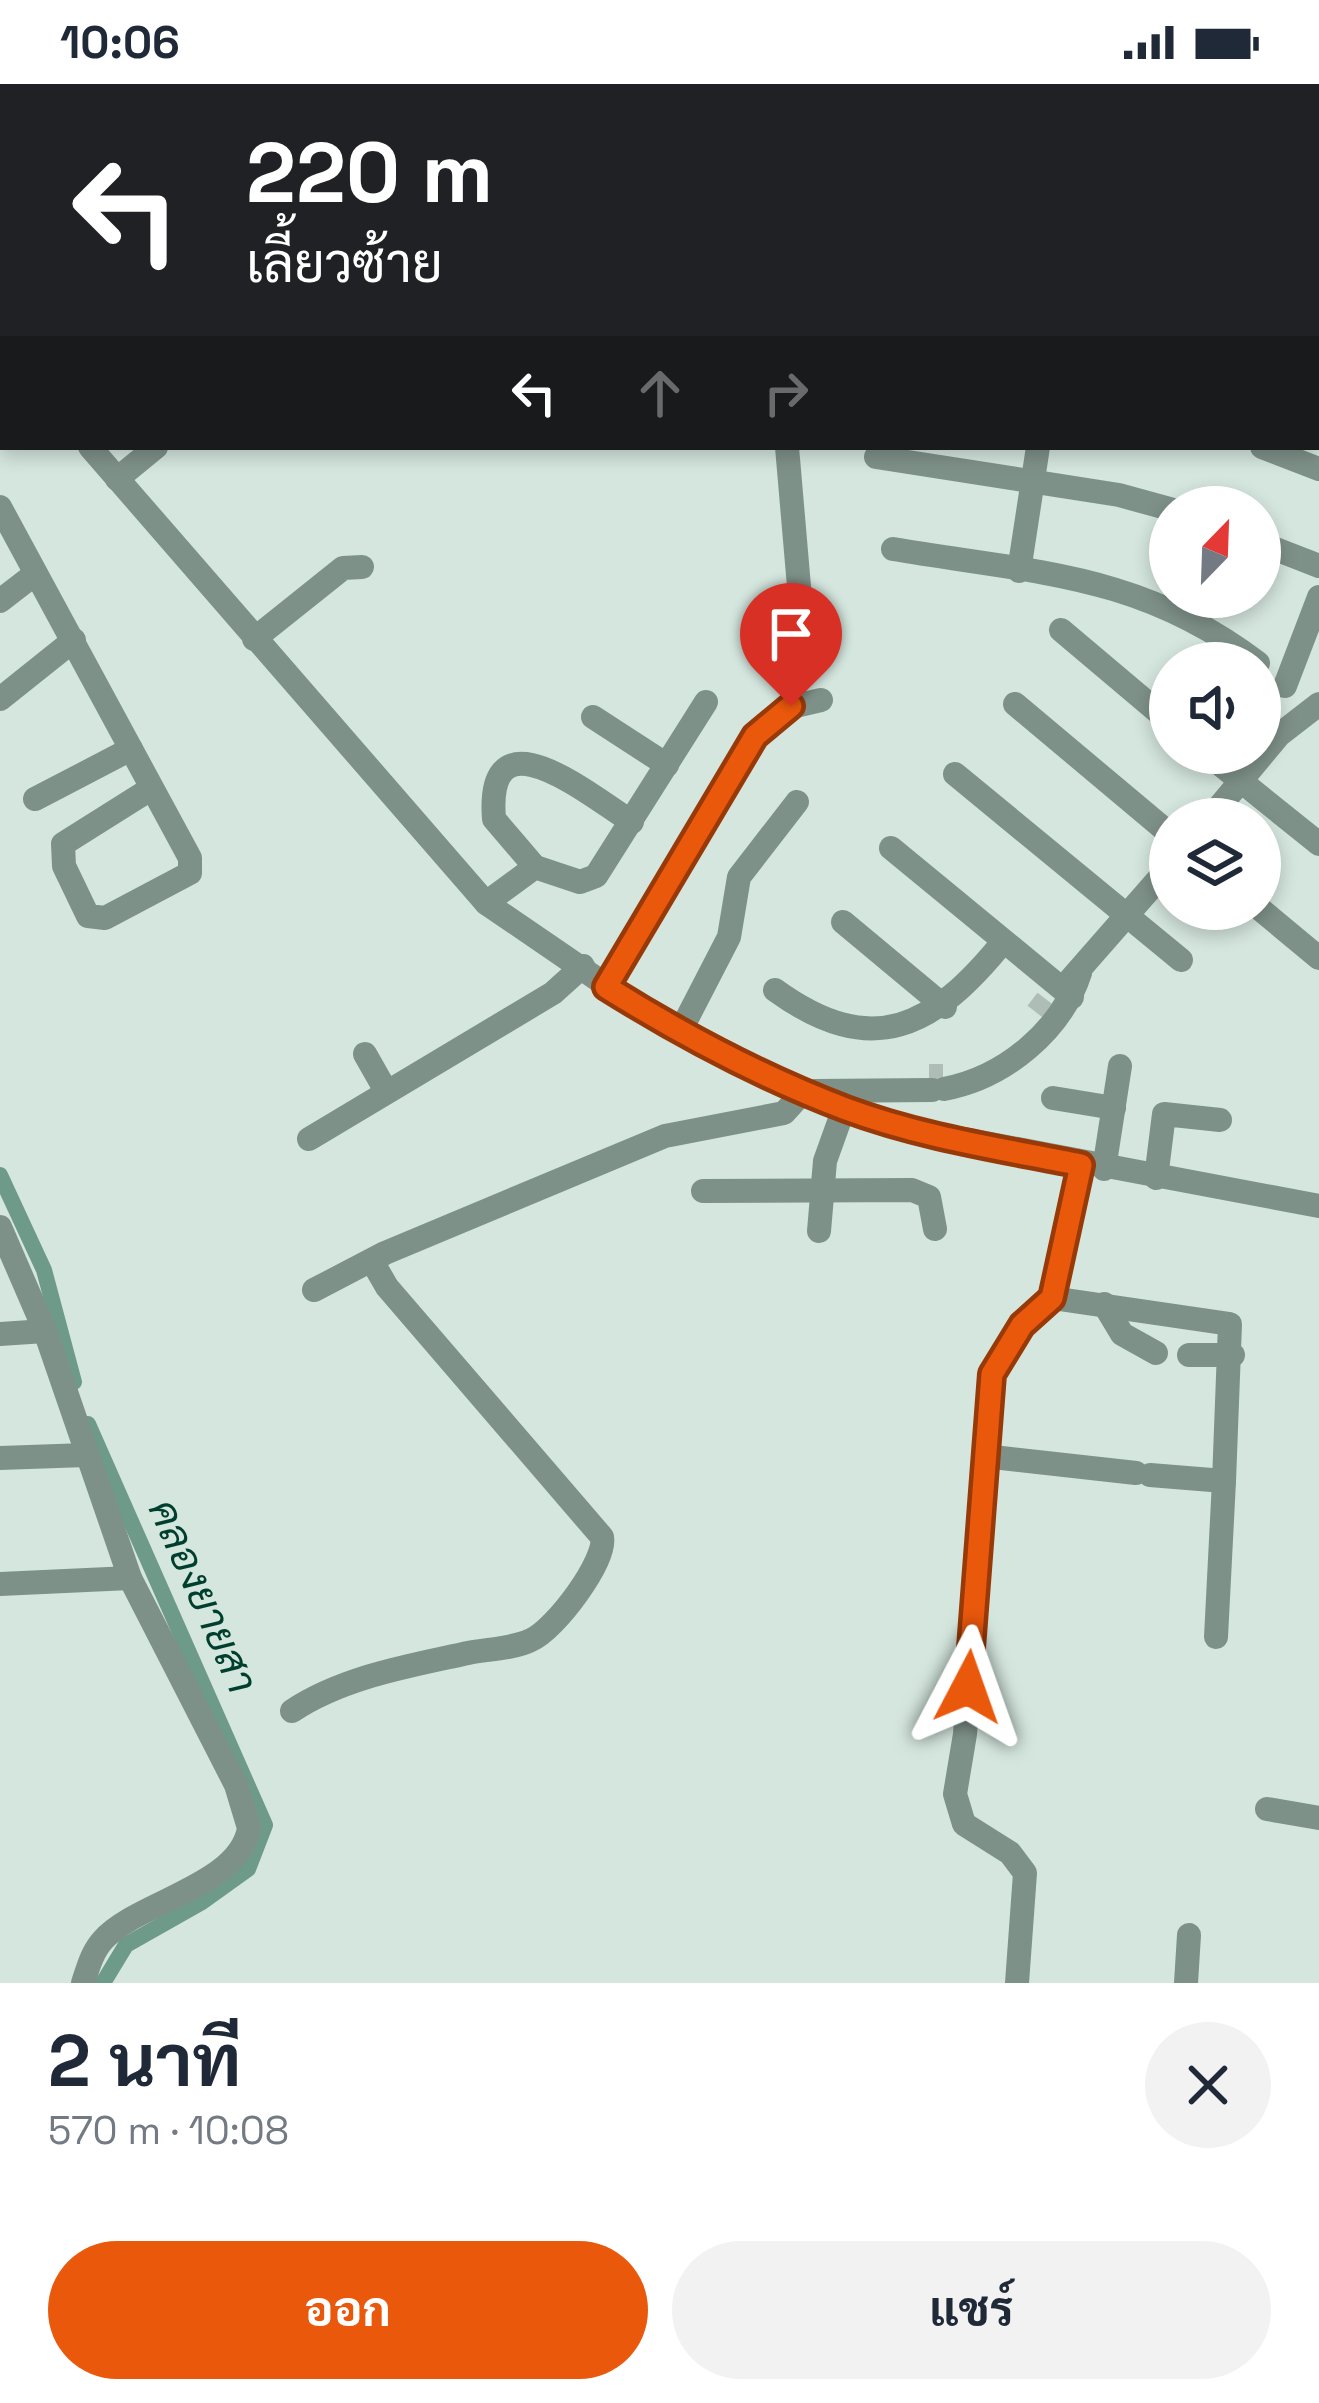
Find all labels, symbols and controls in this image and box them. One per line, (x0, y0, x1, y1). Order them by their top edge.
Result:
text: 10:06 (60, 14, 180, 71)
text: 220 m (246, 119, 493, 227)
icon: left (48, 132, 204, 288)
text: เลี้ยวซ้าย (246, 229, 443, 298)
icon: left (501, 360, 567, 426)
icon: ahead (627, 360, 693, 426)
icon: right (753, 360, 819, 426)
north arrow (1149, 486, 1281, 618)
map controls (1149, 486, 1281, 930)
pin (740, 583, 842, 706)
icon: arrive (758, 601, 824, 667)
button: sound (1149, 642, 1281, 774)
button: layers (1149, 798, 1281, 930)
water label: คลองยายสา (137, 1491, 269, 1701)
position arrow (905, 1624, 1031, 1750)
text: 2 นาที (48, 2015, 241, 2107)
button: close (1145, 2022, 1271, 2148)
text: 570 m · 10:08 (48, 2106, 289, 2155)
button: ออก (48, 2241, 648, 2379)
button: แชร์ (672, 2241, 1271, 2379)

